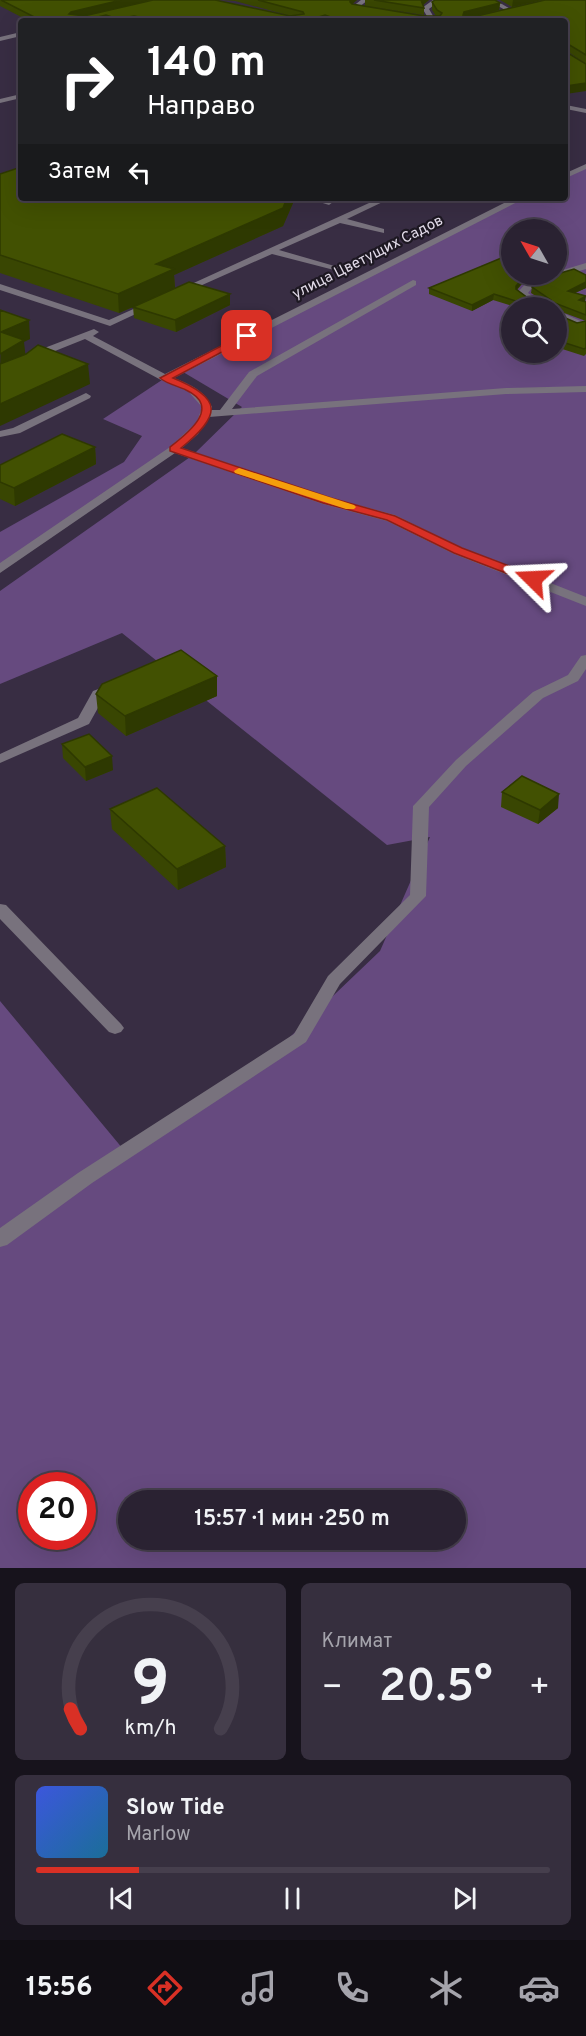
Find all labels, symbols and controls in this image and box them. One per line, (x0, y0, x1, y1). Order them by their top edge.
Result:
text: 140 m (147, 38, 266, 91)
icon: right (48, 42, 126, 120)
text: Направо (147, 90, 255, 124)
icon: left (123, 156, 156, 189)
text: Затем (48, 159, 111, 186)
street label: улица Цветущих Садов (289, 212, 447, 304)
north arrow (501, 219, 567, 285)
map controls (501, 219, 567, 363)
button: search (501, 297, 567, 363)
pin (221, 310, 272, 361)
icon: arrive (230, 319, 263, 352)
position arrow (501, 547, 565, 611)
speed limit sign: 20 (18, 1472, 96, 1550)
text: 15:57 · 1 мин · 250 m (194, 1506, 390, 1533)
text: Климат (322, 1629, 392, 1655)
text: 9 (131, 1648, 169, 1727)
text: 20.5° (379, 1660, 493, 1717)
text: − (322, 1668, 343, 1710)
text: + (529, 1668, 550, 1710)
text: km/h (124, 1715, 176, 1742)
text: Slow Tide (126, 1795, 225, 1822)
text: Marlow (126, 1822, 190, 1848)
icon: previous (105, 1882, 138, 1915)
icon: pause (276, 1882, 309, 1915)
icon: next (448, 1882, 481, 1915)
icon: directions (144, 1967, 186, 2009)
icon: music (238, 1967, 280, 2009)
icon: phone (331, 1967, 373, 2009)
icon: climate (425, 1967, 467, 2009)
icon: car (518, 1967, 560, 2009)
text: 15:56 (26, 1971, 93, 2005)

